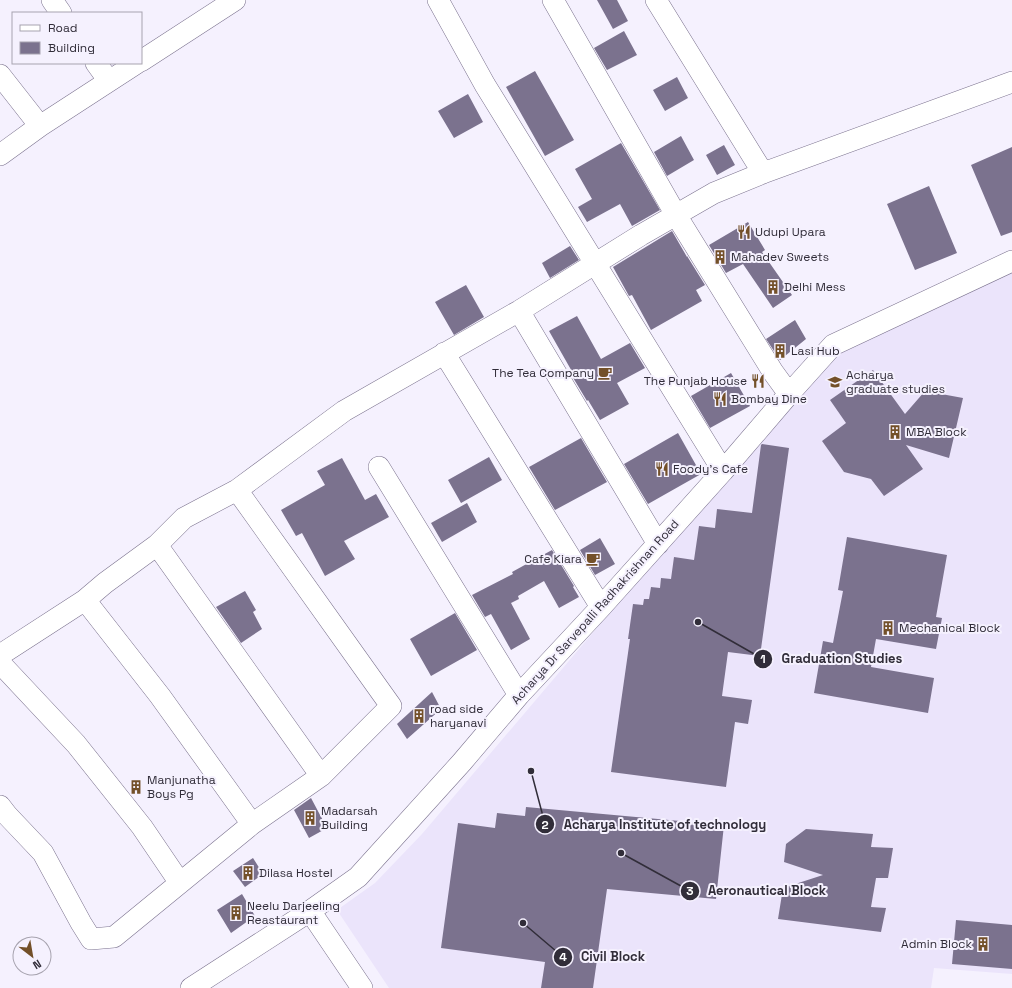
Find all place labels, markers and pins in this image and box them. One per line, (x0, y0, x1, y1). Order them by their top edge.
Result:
restaurant icon: Udupi Upara (736, 224, 752, 240)
place label: Udupi Upara (755, 224, 826, 240)
building icon: Mahadev Sweets (712, 249, 728, 265)
place label: Mahadev Sweets (731, 249, 829, 265)
building icon: Delhi Mess (765, 279, 781, 295)
place label: Delhi Mess (784, 279, 846, 295)
building icon: Lasi Hub (772, 343, 788, 359)
place label: Lasi Hub (791, 343, 840, 359)
place label: The Tea Company (492, 365, 594, 381)
cafe icon: The Tea Company (597, 365, 613, 381)
place label: Acharya graduate studies (846, 367, 945, 397)
place label: The Punjab House (644, 373, 747, 389)
restaurant icon: The Punjab House (750, 373, 766, 389)
school or university icon: Acharya graduate studies (827, 374, 843, 390)
restaurant icon: Bombay Dine (712, 391, 728, 407)
place label: Bombay Dine (731, 391, 807, 407)
building icon: MBA Block (887, 424, 903, 440)
place label: MBA Block (906, 424, 967, 440)
restaurant icon: Foody's Cafe (654, 461, 670, 477)
place label: Foody's Cafe (673, 461, 748, 477)
place label: Cafe Kiara (524, 551, 582, 567)
cafe icon: Cafe Kiara (585, 551, 601, 567)
building icon: Mechanical Block (880, 620, 896, 636)
place label: Mechanical Block (899, 620, 1001, 636)
callout: Graduation Studies (753, 646, 910, 671)
place label: road side haryanavi (430, 701, 486, 731)
building icon: road side haryanavi (411, 708, 427, 724)
place label: Manjunatha Boys Pg (147, 772, 216, 802)
building icon: Manjunatha Boys Pg (128, 779, 144, 795)
place label: Madarsah Building (321, 803, 378, 833)
building icon: Madarsah Building (302, 810, 318, 826)
callout: Acharya Institute of technology (535, 812, 774, 837)
building icon: Dilasa Hostel (240, 865, 256, 881)
place label: Dilasa Hostel (259, 865, 333, 881)
callout: Aeronautical Block (680, 878, 835, 903)
place label: Neelu Darjeeling Reastaurant (247, 898, 340, 928)
building icon: Neelu Darjeeling Reastaurant (228, 905, 244, 921)
place label: Admin Block (901, 936, 973, 952)
building icon: Admin Block (975, 936, 991, 952)
callout: Civil Block (553, 944, 653, 969)

